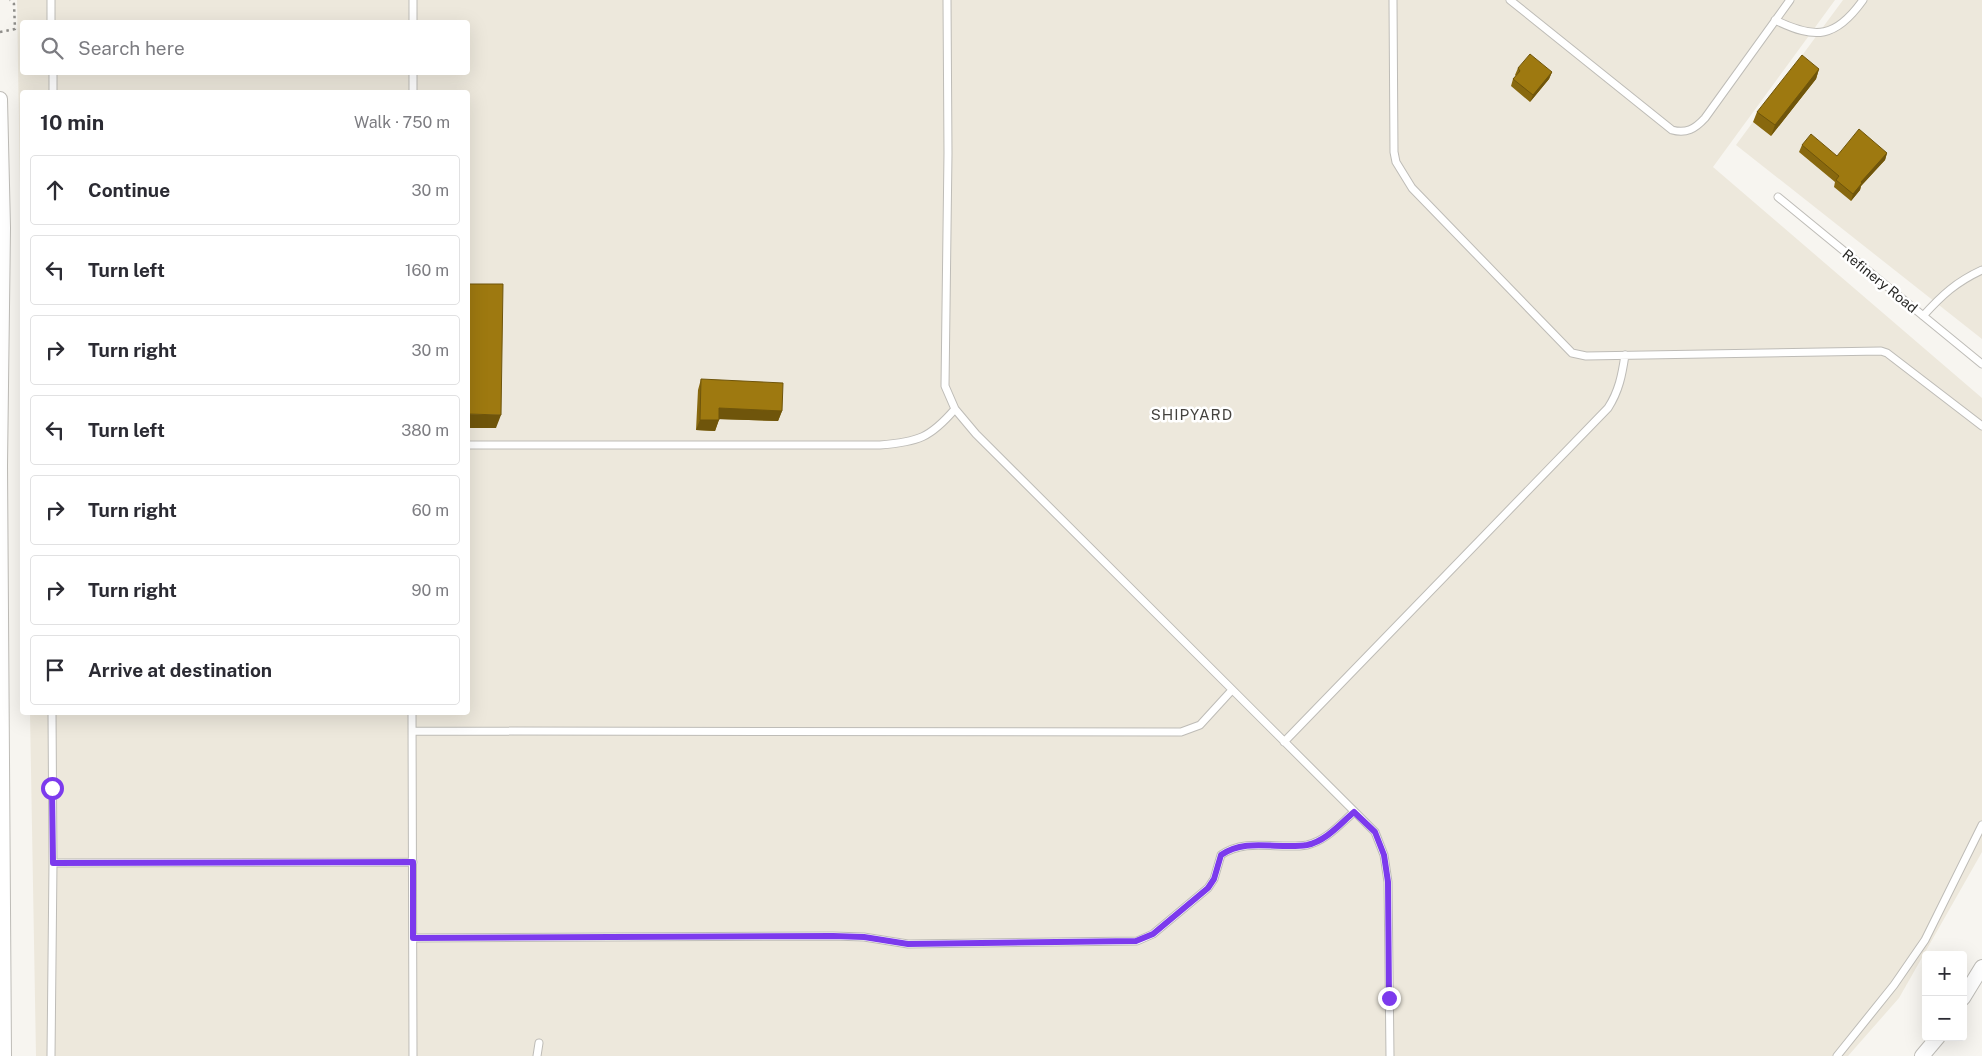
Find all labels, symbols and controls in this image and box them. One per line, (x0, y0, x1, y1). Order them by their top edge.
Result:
search box (20, 20, 470, 75)
icon: search (38, 34, 66, 62)
text: Search here (78, 37, 185, 59)
text: 10 min (40, 110, 104, 135)
text: Walk · 750 m (354, 113, 450, 132)
icon: ahead (41, 176, 69, 204)
text: Continue (88, 179, 170, 201)
text: 30 m (412, 181, 449, 200)
street label: Refinery Road (1839, 246, 1921, 316)
icon: left (41, 256, 69, 284)
text: Turn left (88, 259, 165, 281)
text: 160 m (405, 261, 449, 280)
icon: right (41, 336, 69, 364)
text: Turn right (88, 339, 177, 361)
text: 30 m (412, 341, 449, 360)
district label: SHIPYARD (1151, 406, 1233, 423)
icon: left (41, 416, 69, 444)
text: Turn left (88, 419, 165, 441)
text: 380 m (401, 421, 449, 440)
icon: right (41, 496, 69, 524)
text: Turn right (88, 499, 177, 521)
text: 60 m (412, 501, 449, 520)
icon: right (41, 576, 69, 604)
text: Turn right (88, 579, 177, 601)
text: 90 m (412, 581, 449, 600)
icon: arrive (41, 656, 69, 684)
text: Arrive at destination (88, 659, 272, 681)
route start (41, 777, 64, 800)
map controls (1922, 951, 1967, 1041)
button: + (1922, 951, 1967, 996)
route end (1378, 987, 1401, 1010)
button: − (1922, 996, 1967, 1041)

